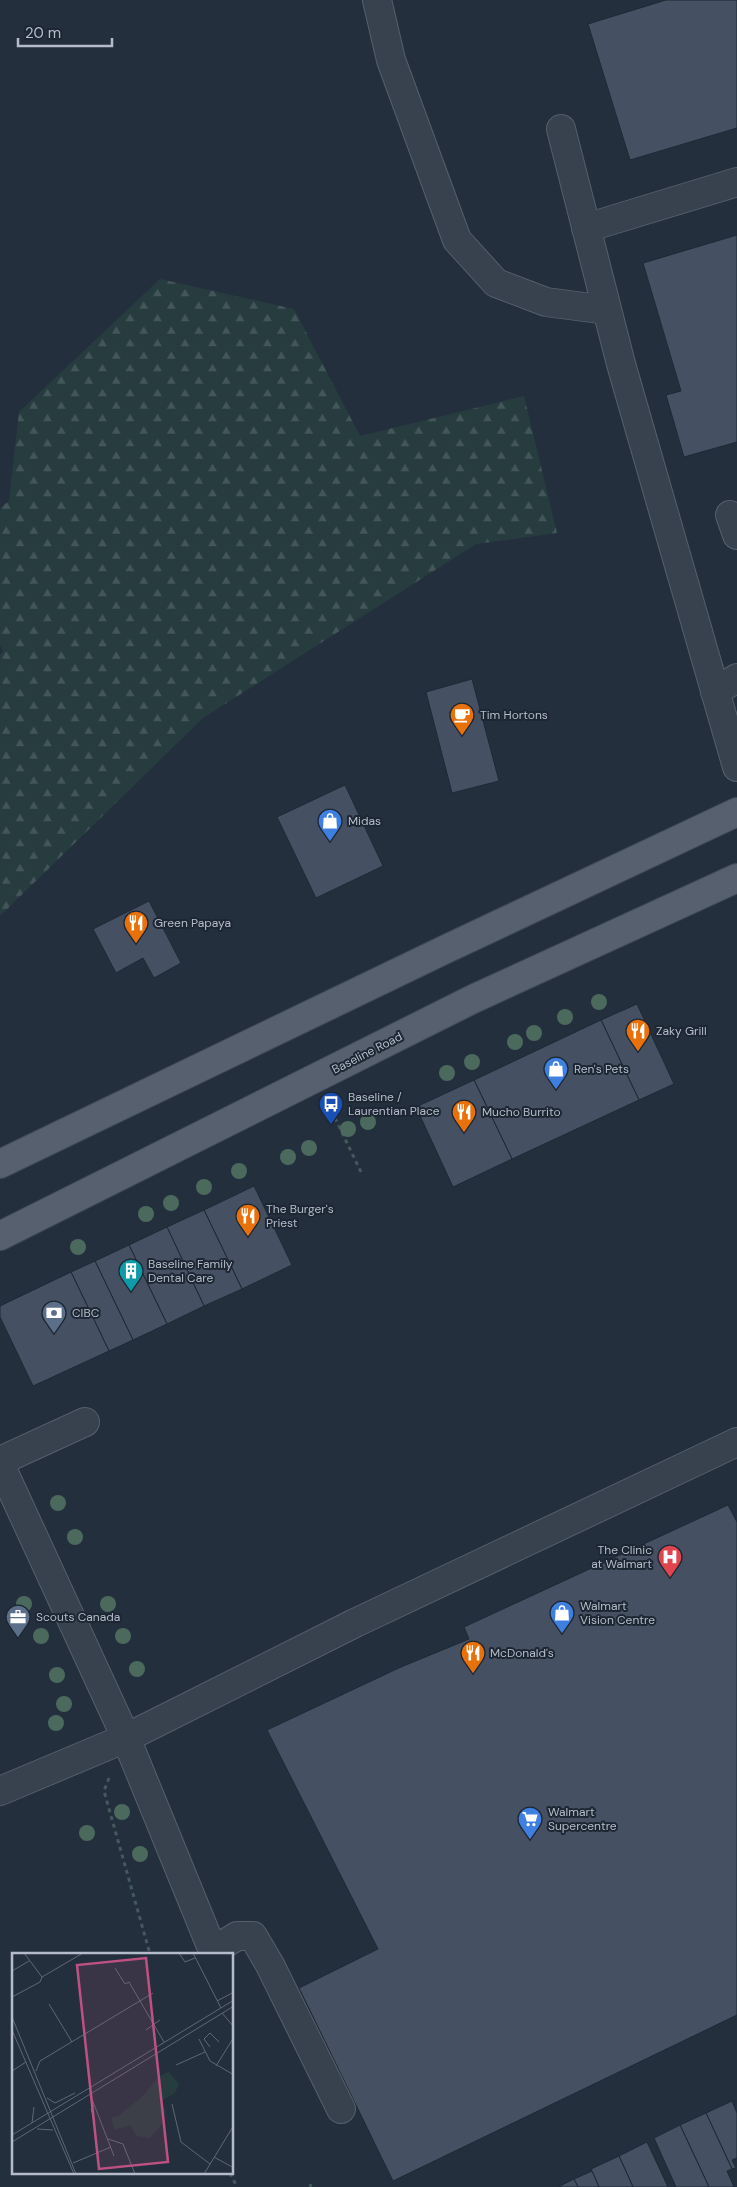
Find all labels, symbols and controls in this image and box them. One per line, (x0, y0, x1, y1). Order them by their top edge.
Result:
scale bar (18, 15, 111, 47)
text: 20 m (25, 23, 61, 43)
cafe icon: Tim Hortons (449, 702, 475, 736)
place label: Tim Hortons (480, 707, 548, 723)
shop icon: Midas (317, 808, 343, 842)
place label: Midas (348, 813, 381, 829)
restaurant icon: Green Papaya (123, 910, 149, 944)
place label: Green Papaya (154, 915, 231, 931)
restaurant icon: Zaky Grill (625, 1018, 651, 1052)
place label: Zaky Grill (656, 1023, 707, 1039)
street label: Baseline Road (329, 1028, 405, 1078)
shop icon: Ren's Pets (543, 1056, 569, 1090)
place label: Ren's Pets (574, 1061, 629, 1077)
place label: Baseline / Laurentian Place (348, 1089, 440, 1119)
bus stop icon: Baseline / Laurentian Place (318, 1091, 344, 1125)
restaurant icon: Mucho Burrito (451, 1099, 477, 1133)
place label: Mucho Burrito (482, 1104, 561, 1120)
place label: The Burger's Priest (266, 1201, 334, 1231)
restaurant icon: The Burger's Priest (235, 1203, 261, 1237)
place label: Baseline Family Dental Care (148, 1256, 233, 1286)
building icon: Baseline Family Dental Care (118, 1258, 144, 1292)
bank icon: CIBC (41, 1300, 67, 1334)
place label: CIBC (72, 1305, 100, 1321)
place label: The Clinic at Walmart (591, 1542, 652, 1572)
hospital icon: The Clinic at Walmart (657, 1544, 683, 1578)
place label: Walmart Vision Centre (580, 1598, 655, 1628)
shop icon: Walmart Vision Centre (549, 1600, 575, 1634)
office icon: Scouts Canada (5, 1604, 31, 1638)
place label: Scouts Canada (36, 1609, 120, 1625)
restaurant icon: McDonald's (460, 1640, 486, 1674)
place label: McDonald's (490, 1645, 554, 1661)
place label: Walmart Supercentre (548, 1804, 617, 1834)
supermarket icon: Walmart Supercentre (517, 1806, 543, 1840)
inset map (12, 1953, 234, 2174)

